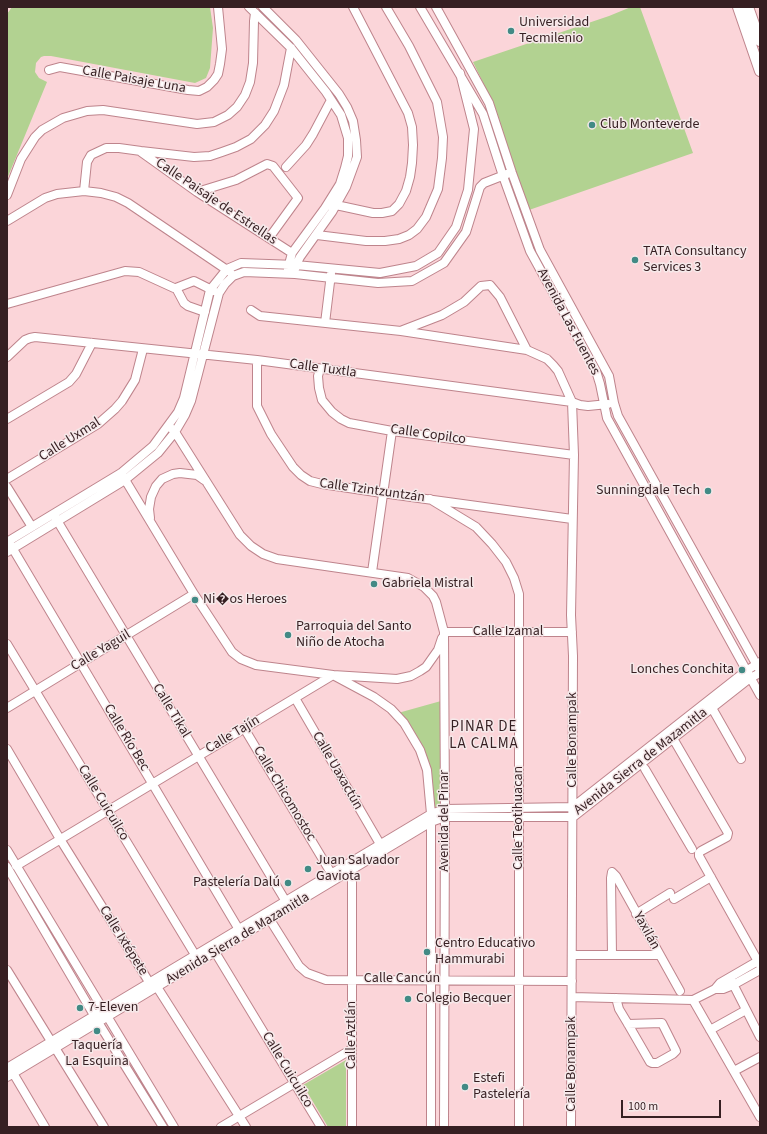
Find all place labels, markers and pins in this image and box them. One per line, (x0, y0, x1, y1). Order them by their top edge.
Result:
place label: Universidad Tecmilenio (519, 15, 589, 48)
marker: Universidad Tecmilenio (506, 26, 516, 36)
place label: Club Monteverde (600, 117, 700, 133)
marker: Club Monteverde (587, 120, 597, 130)
place label: TATA Consultancy Services 3 (643, 244, 747, 276)
marker: TATA Consultancy Services 3 (630, 255, 640, 265)
place label: Sunningdale Tech (596, 483, 700, 499)
marker: Sunningdale Tech (703, 486, 713, 496)
place label: Gabriela Mistral (382, 576, 473, 592)
marker: Gabriela Mistral (369, 579, 379, 589)
place label: Ni�os Heroes (203, 592, 287, 608)
marker: Ni�os Heroes (190, 595, 200, 605)
place label: Parroquia del Santo Niño de Atocha (296, 619, 412, 652)
marker: Parroquia del Santo Niño de Atocha (283, 630, 293, 640)
place label: Lonches Conchita (630, 662, 734, 678)
marker: Lonches Conchita (737, 665, 747, 675)
place label: Juan Salvador Gaviota (316, 853, 399, 886)
marker: Juan Salvador Gaviota (303, 864, 313, 874)
place label: Pastelería Dalú (193, 875, 280, 891)
marker: Pastelería Dalú (283, 878, 293, 888)
place label: Centro Educativo Hammurabi (435, 936, 535, 968)
marker: Centro Educativo Hammurabi (422, 947, 432, 957)
place label: Colegio Becquer (416, 991, 511, 1007)
marker: Colegio Becquer (403, 994, 413, 1004)
place label: 7-Eleven (88, 1000, 138, 1016)
marker: 7-Eleven (75, 1003, 85, 1013)
marker: Taquería La Esquina (92, 1026, 102, 1036)
place label: Taquería La Esquina (65, 1038, 129, 1070)
place label: Estefi Pastelería (473, 1071, 530, 1104)
marker: Estefi Pastelería (460, 1082, 470, 1092)

